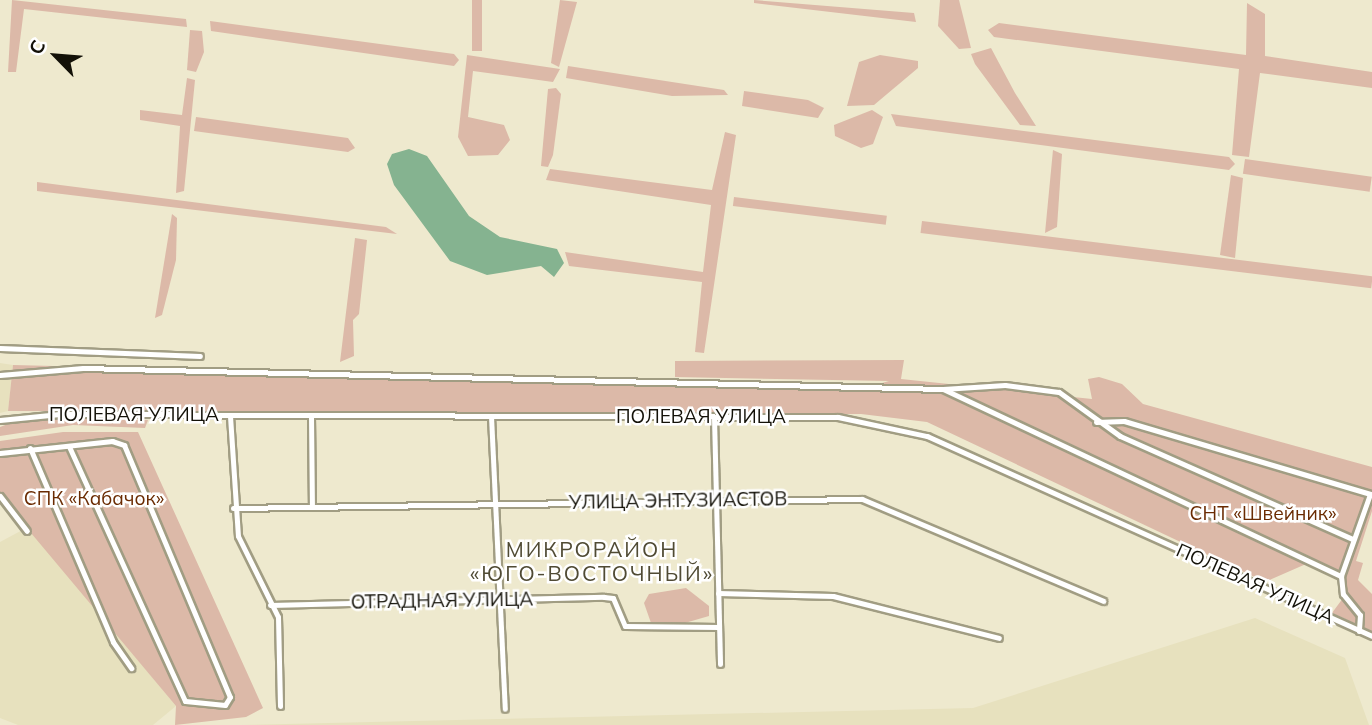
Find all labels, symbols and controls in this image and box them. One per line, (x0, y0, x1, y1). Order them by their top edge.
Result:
north arrow (21, 21, 91, 91)
text: С (23, 36, 51, 58)
street label: ПОЛЕВАЯ УЛИЦА (49, 404, 219, 426)
street label: ПОЛЕВАЯ УЛИЦА (616, 406, 786, 428)
park label: СПК «Кабачок» (24, 488, 164, 510)
street label: УЛИЦА ЭНТУЗИАСТОВ (569, 488, 787, 514)
park label: СНТ «Швейник» (1190, 503, 1336, 525)
district label: МИКРОРАЙОН «ЮГО-ВОСТОЧНЫЙ» (472, 536, 712, 586)
street label: ПОЛЕВАЯ УЛИЦА (1173, 539, 1337, 629)
street label: ОТРАДНАЯ УЛИЦА (351, 588, 533, 614)

